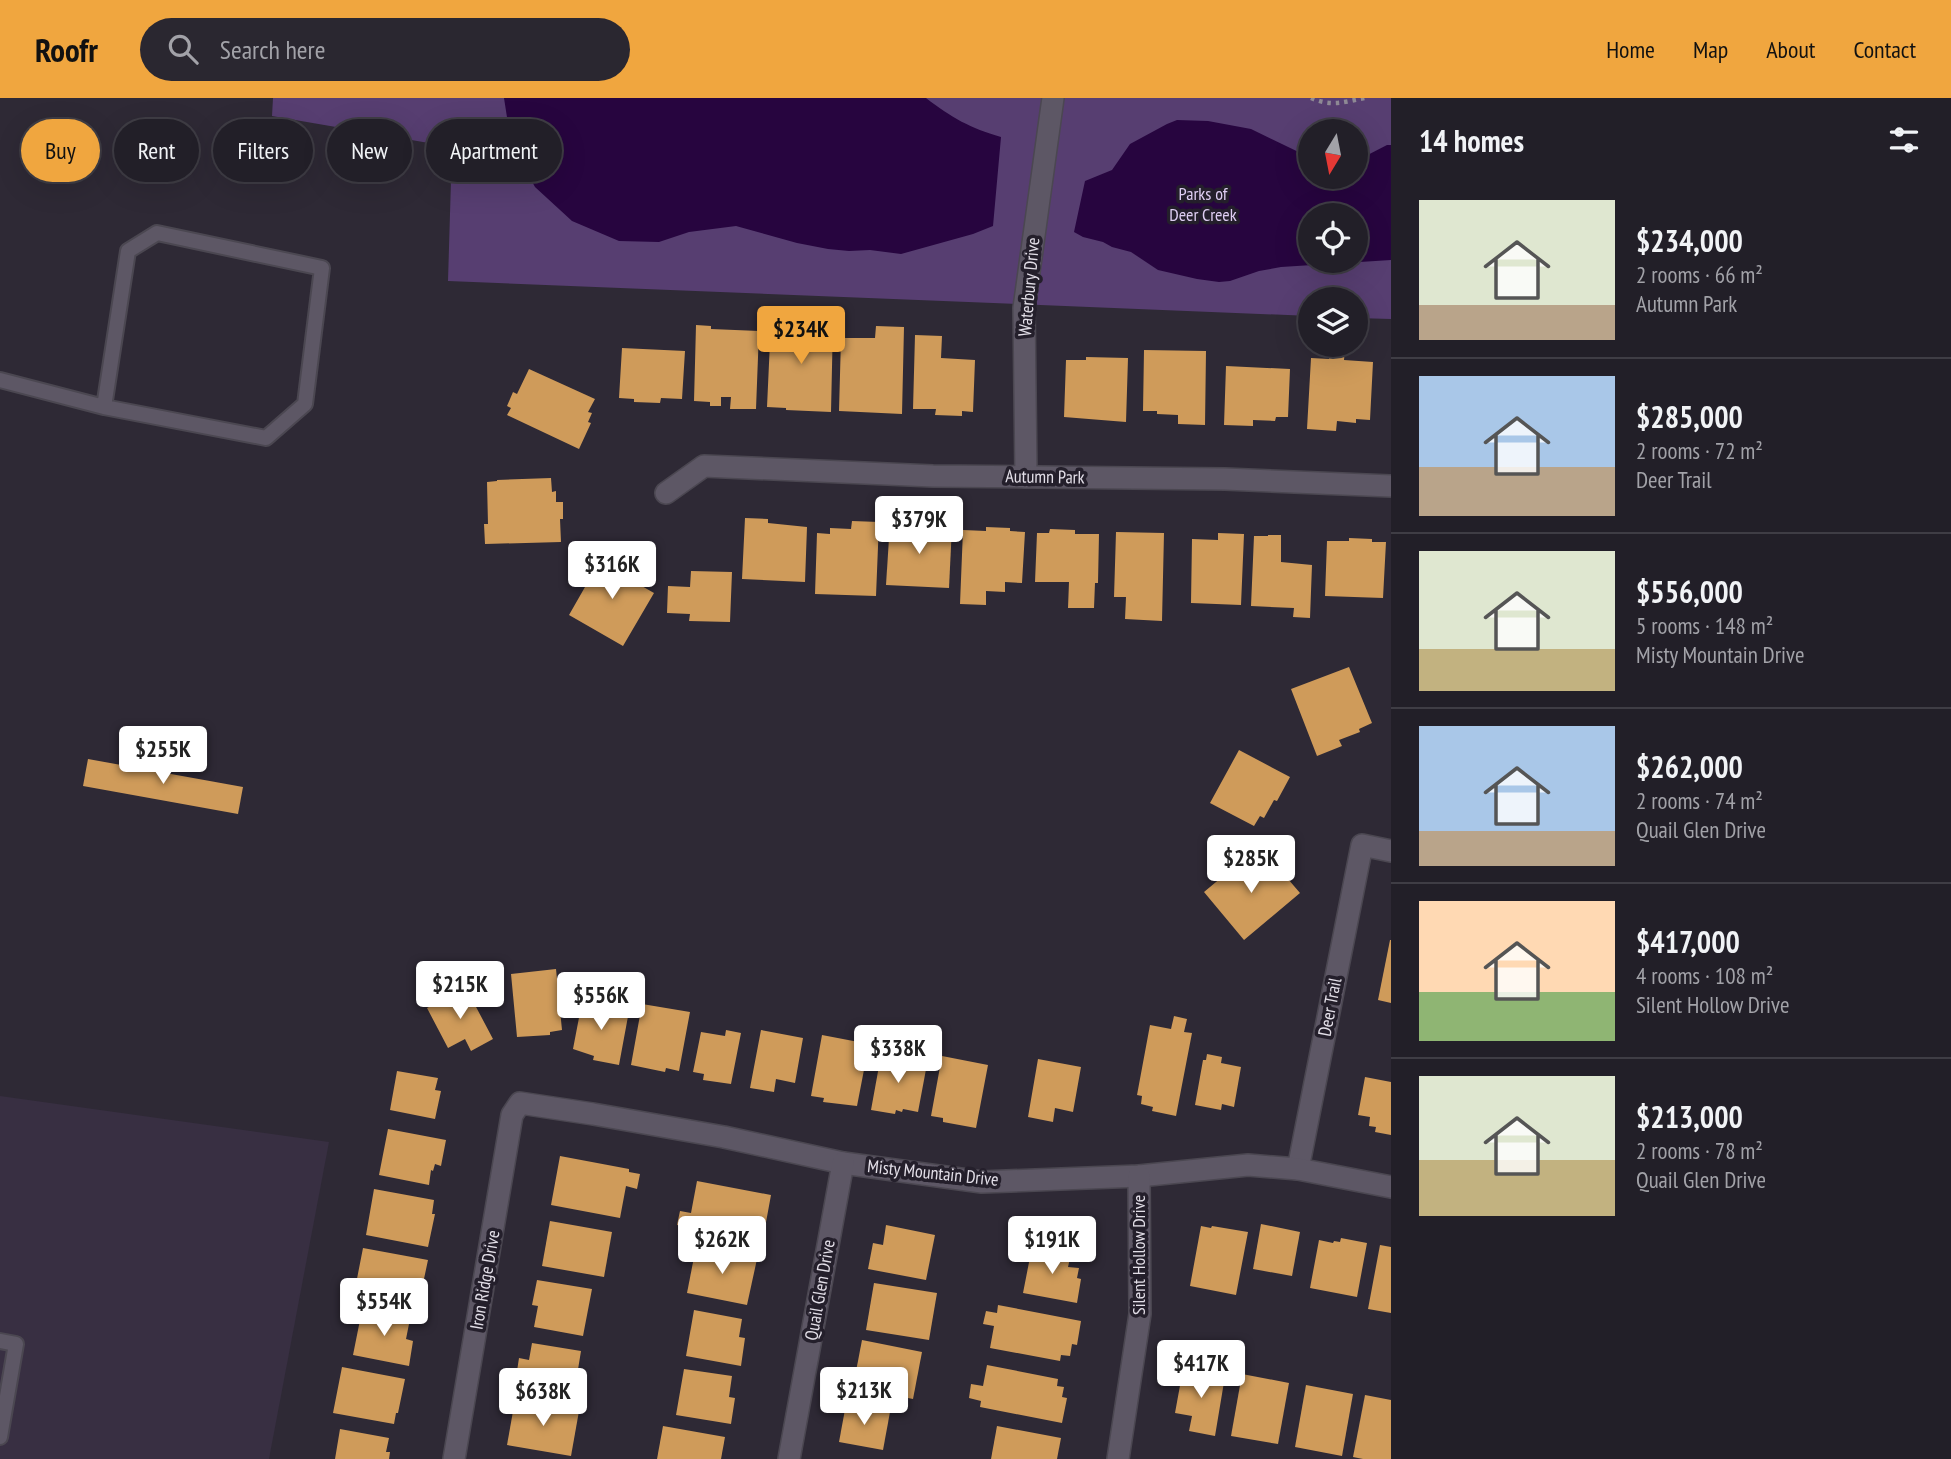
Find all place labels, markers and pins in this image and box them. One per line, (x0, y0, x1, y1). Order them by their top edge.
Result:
pin: $234K (752, 306, 850, 366)
pin: $379K (870, 496, 968, 556)
pin: $316K (563, 542, 661, 601)
pin: $255K (114, 726, 212, 786)
pin: $285K (1202, 836, 1300, 895)
pin: $215K (411, 962, 509, 1021)
pin: $556K (552, 972, 650, 1032)
pin: $338K (849, 1026, 947, 1085)
pin: $262K (673, 1216, 771, 1276)
pin: $191K (1003, 1216, 1101, 1276)
pin: $554K (335, 1278, 433, 1338)
pin: $417K (1152, 1340, 1250, 1400)
pin: $638K (494, 1368, 592, 1428)
pin: $213K (815, 1368, 913, 1427)

